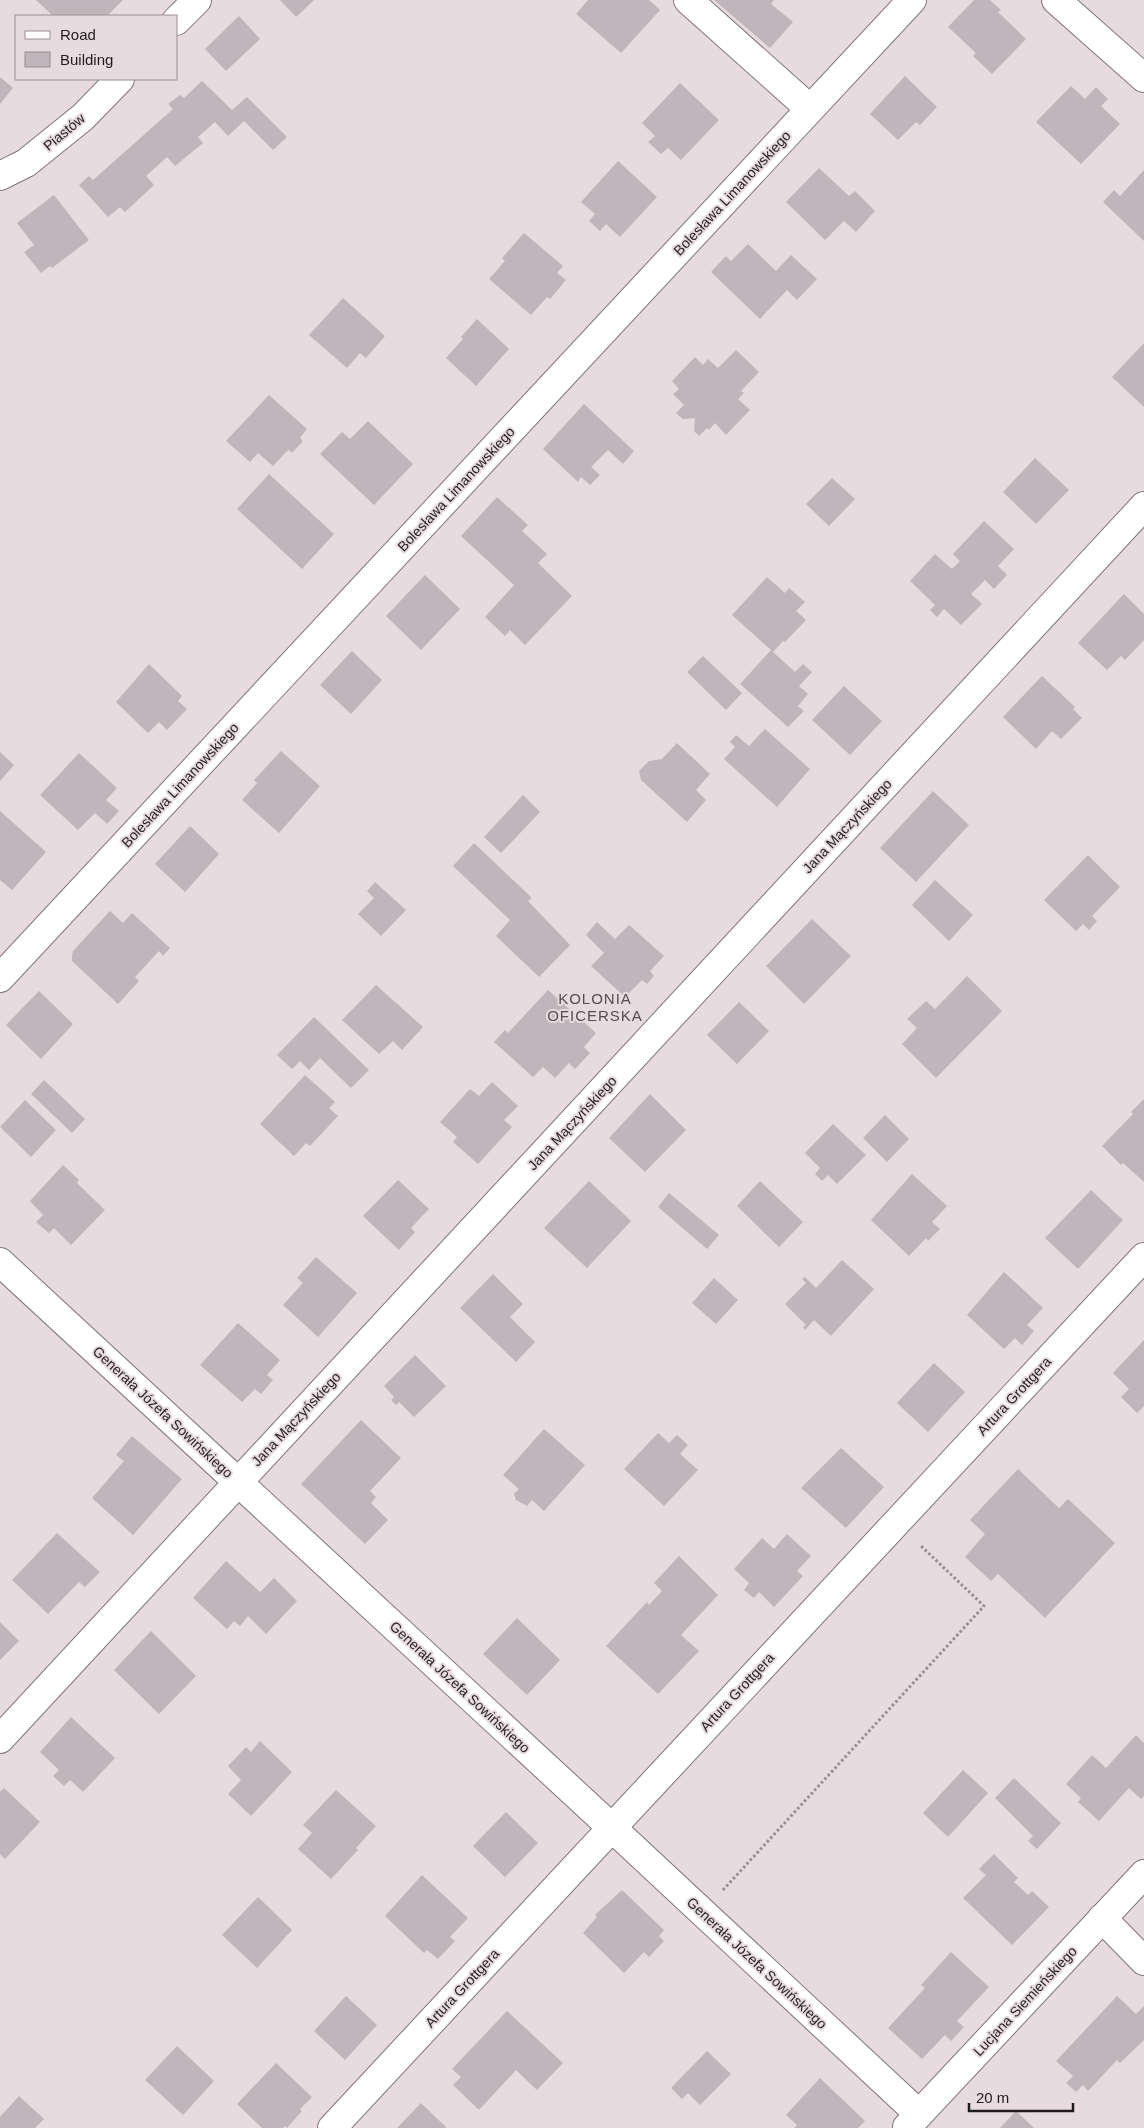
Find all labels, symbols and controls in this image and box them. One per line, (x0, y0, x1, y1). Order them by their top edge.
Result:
legend (15, 15, 178, 80)
text: Road (60, 26, 96, 43)
text: Building (60, 51, 113, 68)
street label: Piastów (40, 110, 89, 154)
street label: Bolesława Limanowskiego (670, 127, 794, 259)
street label: Bolesława Limanowskiego (394, 423, 518, 555)
street label: Bolesława Limanowskiego (118, 719, 242, 851)
street label: Jana Mączyńskiego (799, 775, 895, 876)
district label: KOLONIA OFICERSKA (547, 990, 643, 1024)
street label: Jana Mączyńskiego (524, 1072, 620, 1173)
street label: Generała Józefa Sowińskiego (90, 1343, 236, 1481)
street label: Artura Grottgera (974, 1353, 1054, 1438)
street label: Jana Mączyńskiego (248, 1368, 344, 1469)
street label: Generała Józefa Sowińskiego (387, 1618, 533, 1756)
street label: Artura Grottgera (697, 1649, 777, 1734)
street label: Generała Józefa Sowińskiego (684, 1894, 830, 2032)
street label: Lucjana Siemieńskiego (970, 1943, 1080, 2059)
street label: Artura Grottgera (422, 1945, 502, 2030)
scale bar (969, 2080, 1073, 2112)
text: 20 m (976, 2089, 1009, 2106)

